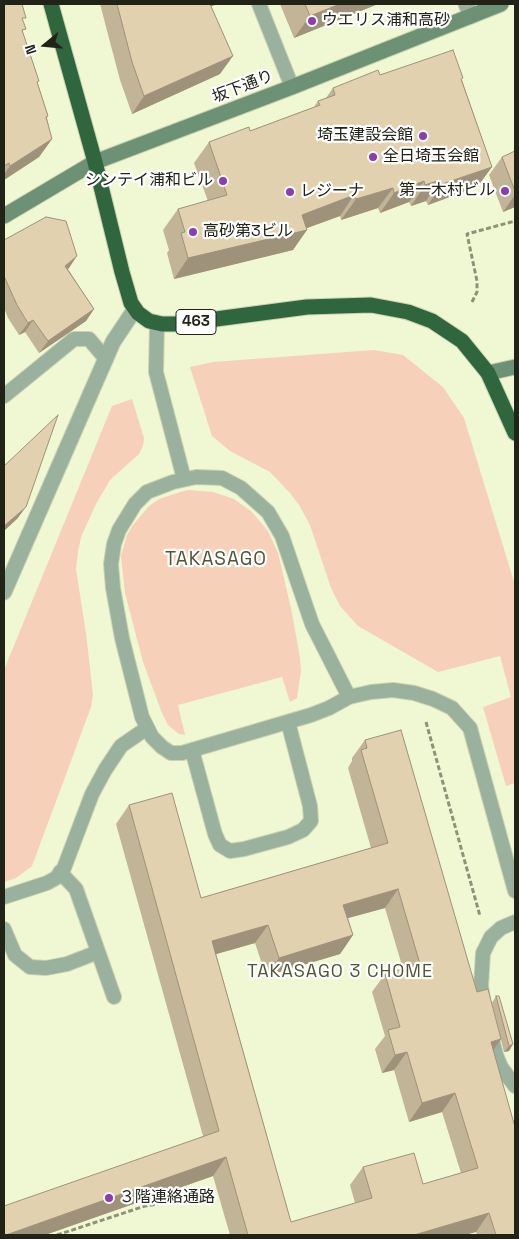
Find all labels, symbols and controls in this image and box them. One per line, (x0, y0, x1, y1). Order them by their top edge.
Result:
place label: ウエリス浦和高砂 (322, 11, 450, 31)
marker: ウエリス浦和高砂 (306, 15, 318, 27)
north arrow (20, 20, 70, 70)
text: N (21, 42, 41, 57)
street label: 坂下通り (210, 67, 276, 107)
place label: 埼玉建設会館 (317, 126, 413, 146)
marker: 埼玉建設会館 (417, 130, 429, 142)
place label: 全日埼玉会館 (383, 147, 479, 167)
marker: 全日埼玉会館 (367, 151, 379, 163)
place label: シンテイ浦和ビル (85, 171, 213, 191)
marker: シンテイ浦和ビル (217, 175, 229, 187)
place label: 第一木村ビル (399, 181, 495, 201)
place label: レジーナ (300, 182, 364, 202)
marker: 第一木村ビル (499, 185, 511, 197)
marker: レジーナ (284, 186, 296, 198)
place label: 高砂第3ビル (203, 222, 293, 242)
marker: 高砂第3ビル (187, 226, 199, 238)
road number: 463 (176, 310, 216, 334)
district label: TAKASAGO (164, 549, 268, 571)
district label: TAKASAGO 3 CHOME (245, 961, 435, 983)
place label: ３階連絡通路 (119, 1188, 215, 1208)
marker: ３階連絡通路 (103, 1192, 115, 1204)

